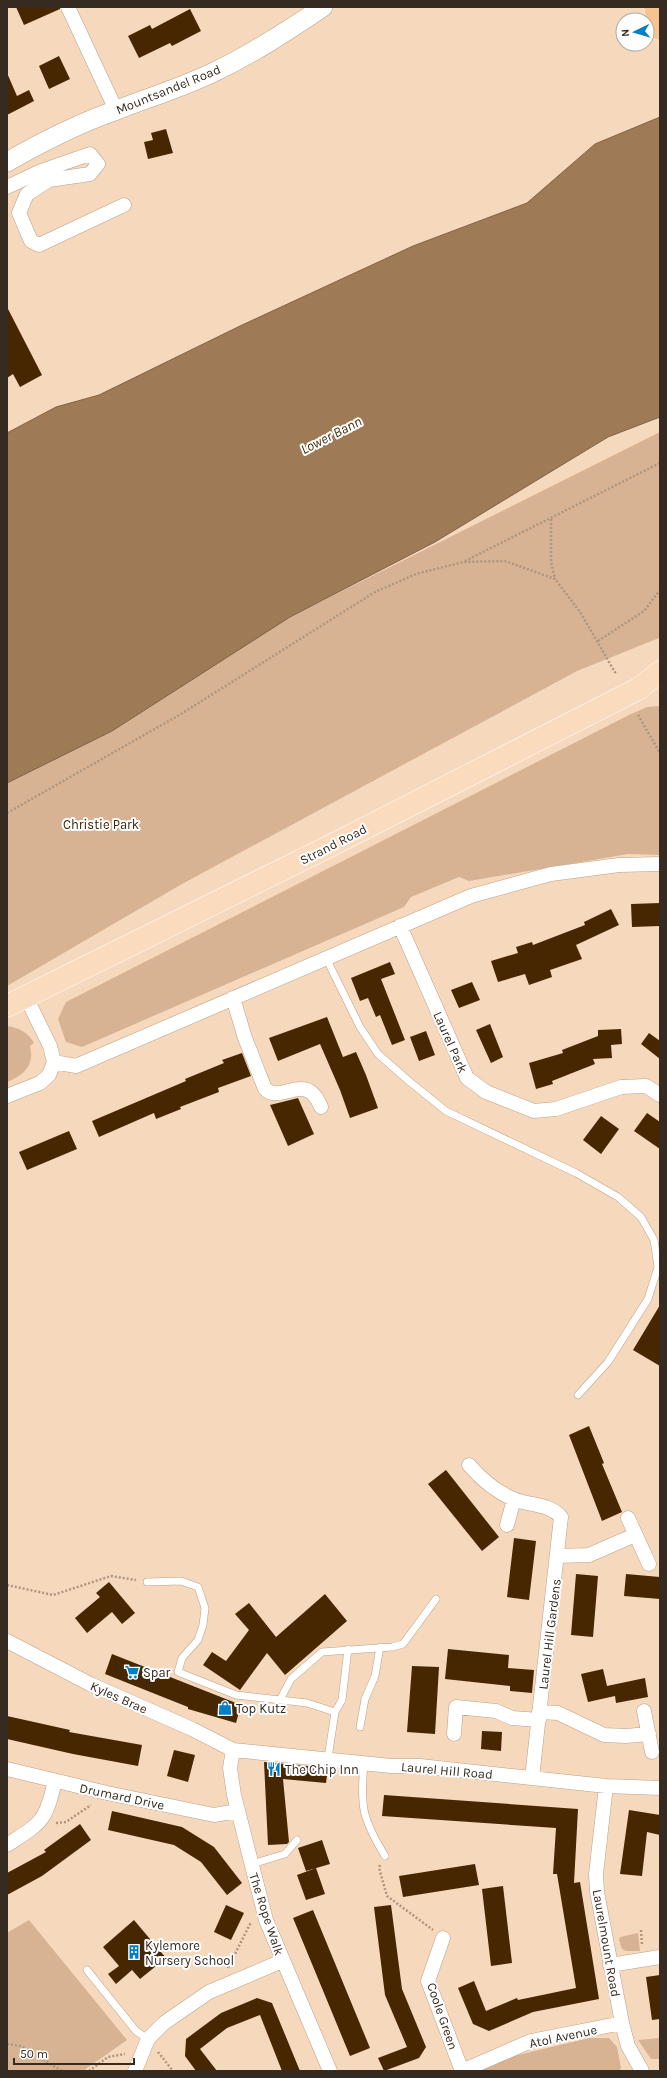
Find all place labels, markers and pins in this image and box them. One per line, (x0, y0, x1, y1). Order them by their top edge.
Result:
supermarket icon: Spar (124, 1664, 140, 1680)
place label: Spar (143, 1665, 171, 1680)
shop icon: Top Kutz (217, 1700, 233, 1716)
place label: Top Kutz (236, 1701, 286, 1716)
restaurant icon: The Chip Inn (266, 1761, 282, 1777)
place label: The Chip Inn (285, 1762, 359, 1777)
place label: Kylemore Nursery School (145, 1938, 234, 1968)
building icon: Kylemore Nursery School (126, 1944, 142, 1960)

